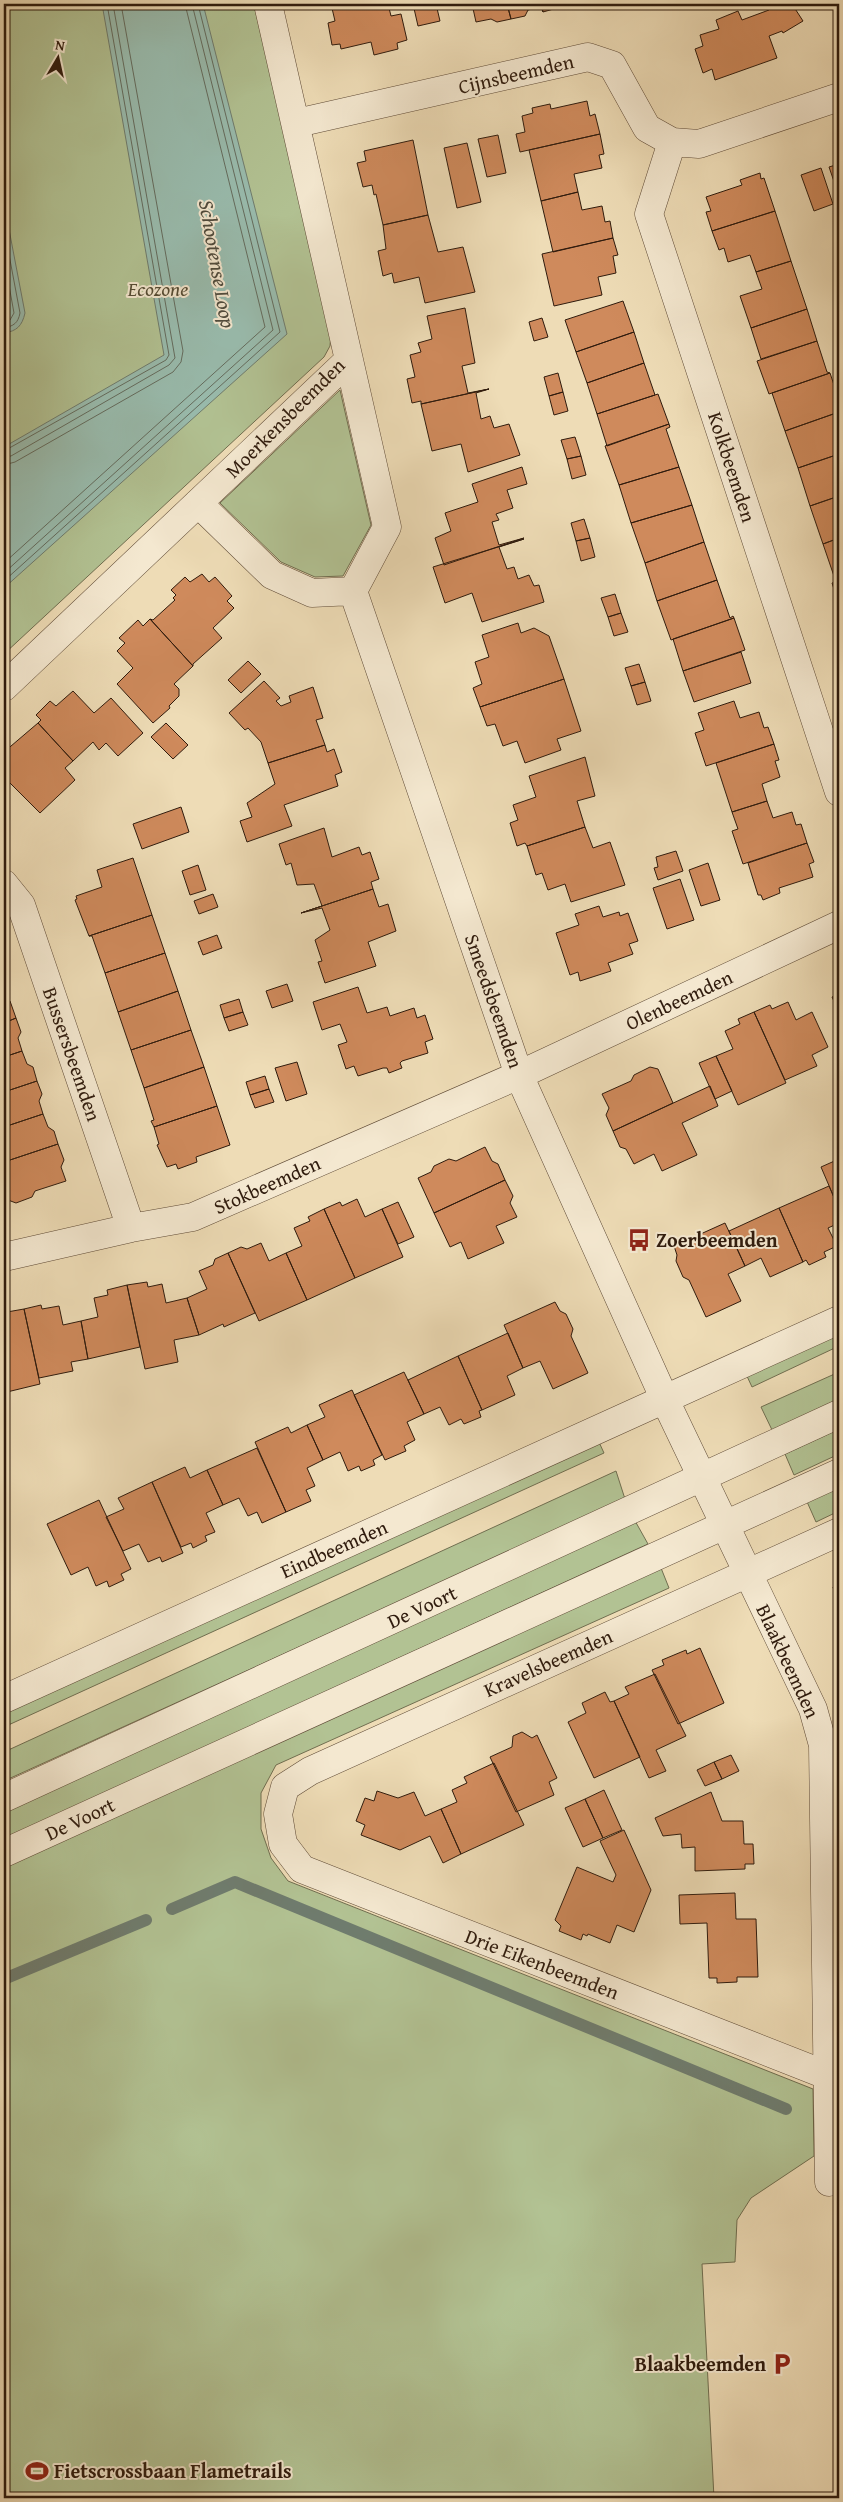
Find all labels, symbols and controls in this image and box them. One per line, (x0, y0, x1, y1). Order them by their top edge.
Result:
north arrow (32, 32, 82, 82)
text: N (54, 35, 67, 56)
street label: Cijnsbeemden (455, 46, 577, 101)
water label: Schootense Loop (191, 197, 244, 331)
park label: Ecozone (127, 274, 188, 303)
street label: Moerkensbeemden (218, 351, 351, 484)
street label: Kolkbeemden (701, 408, 764, 526)
street label: Smeedsbeemden (458, 930, 531, 1072)
street label: Olenbeemden (620, 962, 737, 1037)
street label: Bussersbeemden (36, 983, 109, 1125)
street label: Stokbeemden (209, 1148, 325, 1221)
place label: Zoerbeemden (656, 1225, 778, 1254)
bus stop icon: Zoerbeemden (626, 1227, 652, 1253)
street label: Eindbeemden (276, 1512, 392, 1585)
street label: De Voort (382, 1578, 461, 1635)
street label: Blaakbeemden (749, 1599, 828, 1723)
street label: Kravelsbeemden (479, 1621, 617, 1704)
street label: De Voort (40, 1790, 119, 1847)
street label: Drie Eikenbeemden (461, 1921, 623, 2006)
place label: Blaakbeemden (635, 2349, 766, 2378)
parking icon: Blaakbeemden (769, 2351, 795, 2377)
place label: Fietscrossbaan Flametrails (54, 2456, 292, 2485)
sports icon: Fietscrossbaan Flametrails (24, 2458, 50, 2484)

